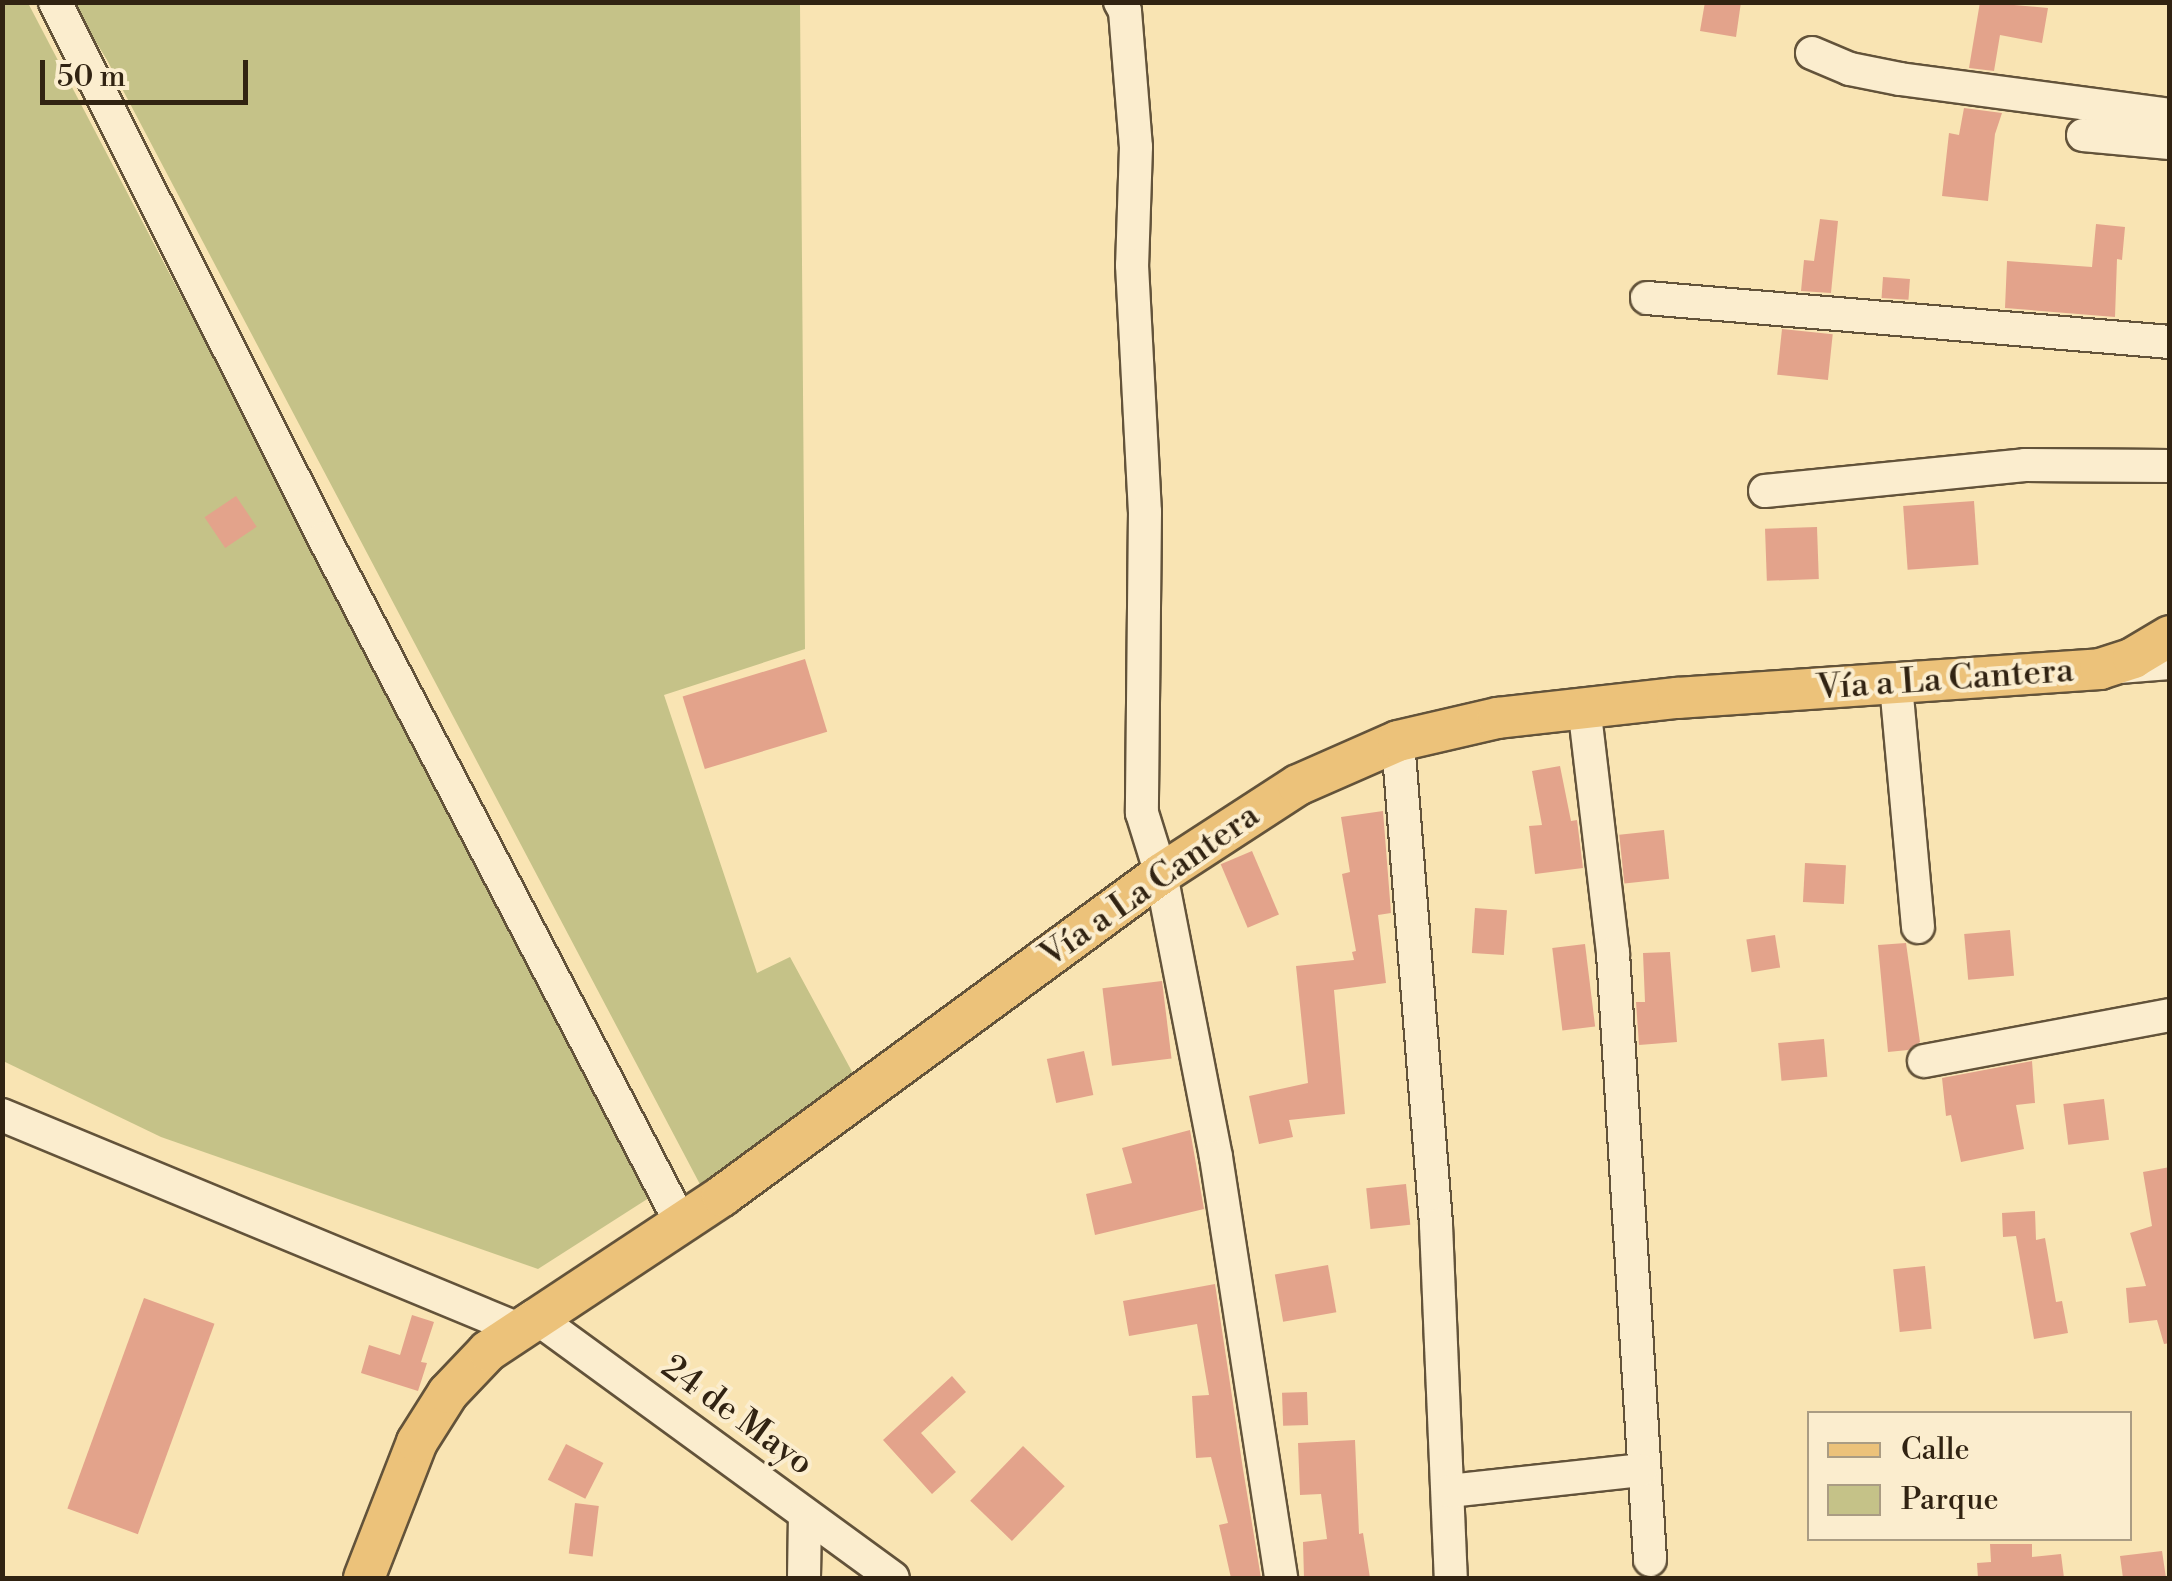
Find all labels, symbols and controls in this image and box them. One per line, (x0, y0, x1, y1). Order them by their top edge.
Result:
scale bar (45, 40, 252, 102)
text: 50 m (57, 58, 126, 96)
street label: Vía a La Cantera (1815, 650, 2075, 710)
street label: Vía a La Cantera (1032, 795, 1268, 977)
street label: 24 de Mayo (653, 1347, 821, 1485)
legend (1807, 1411, 2132, 1541)
text: Calle (1901, 1431, 1970, 1469)
text: Parque (1901, 1481, 1999, 1519)

